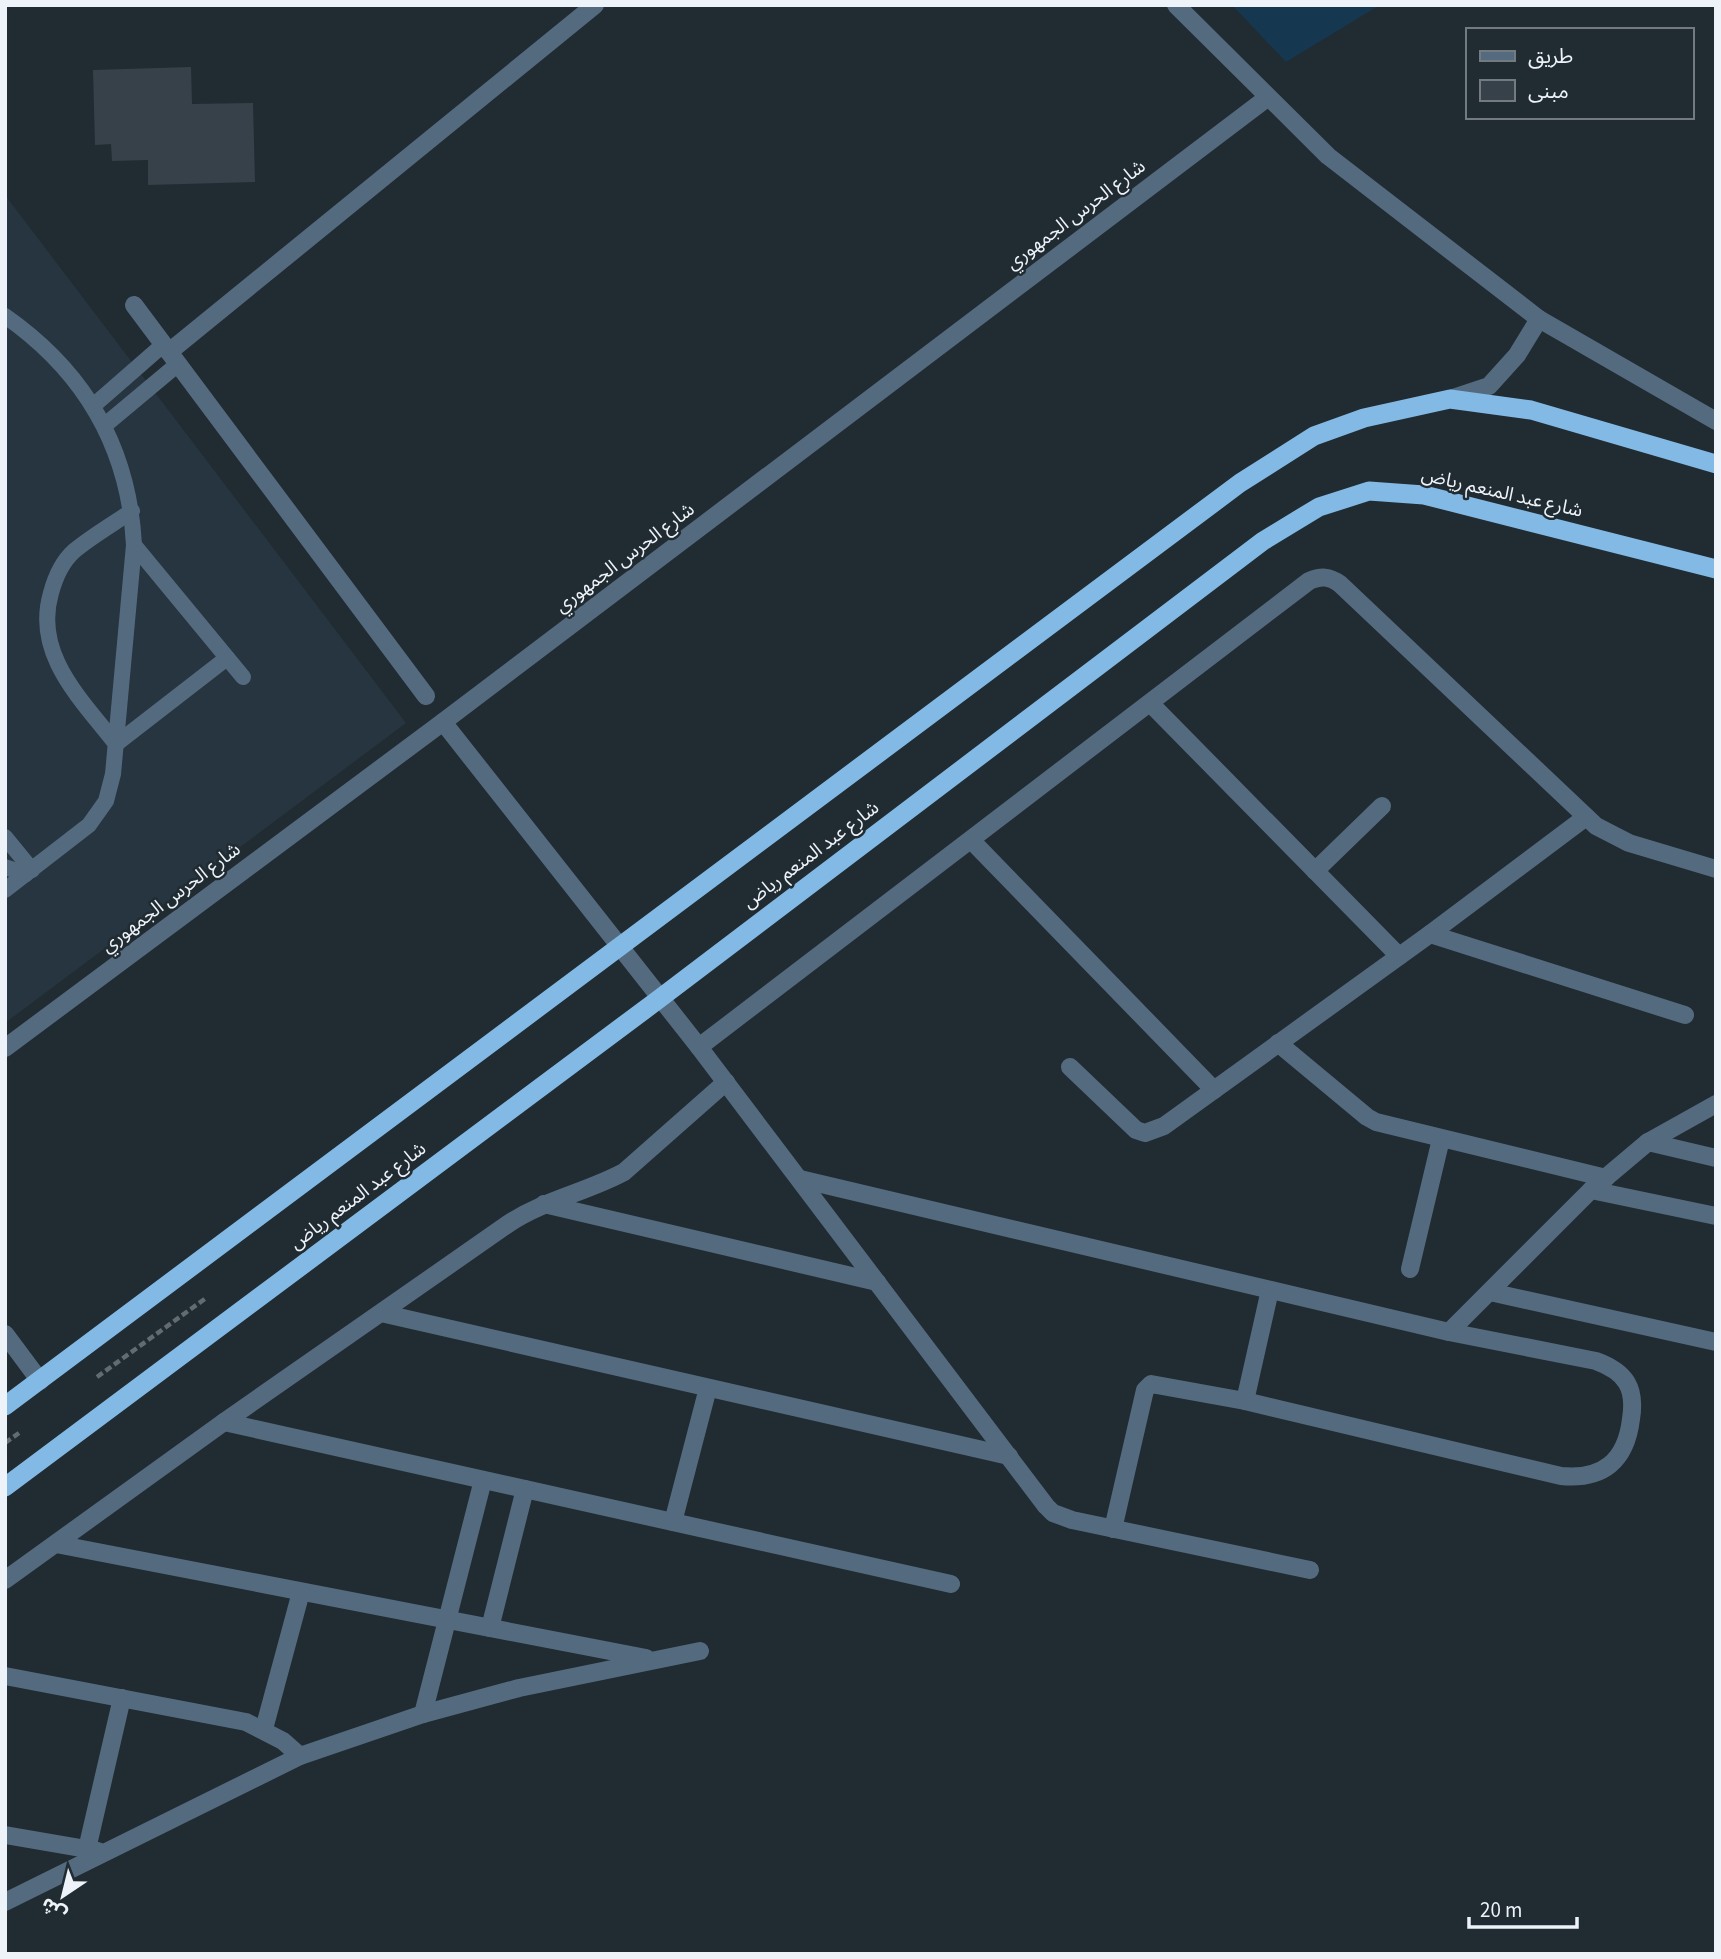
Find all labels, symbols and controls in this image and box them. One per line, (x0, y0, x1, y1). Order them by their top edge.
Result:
legend (1466, 28, 1693, 119)
text: طريق (1528, 41, 1573, 71)
text: مبنى (1528, 76, 1569, 106)
street label: شارع الحرس الجمهوري (1001, 153, 1152, 277)
street label: شارع عبد المنعم رياض (1419, 461, 1585, 525)
street label: شارع الحرس الجمهوري (550, 496, 701, 620)
street label: شارع عبد المنعم رياض (737, 795, 885, 915)
street label: شارع الحرس الجمهوري (96, 836, 247, 960)
street label: شارع عبد المنعم رياض (284, 1136, 432, 1256)
north arrow (28, 1861, 98, 1931)
scale bar (1469, 1885, 1578, 1929)
text: ش (36, 1890, 73, 1927)
text: 20 m (1480, 1895, 1522, 1925)

